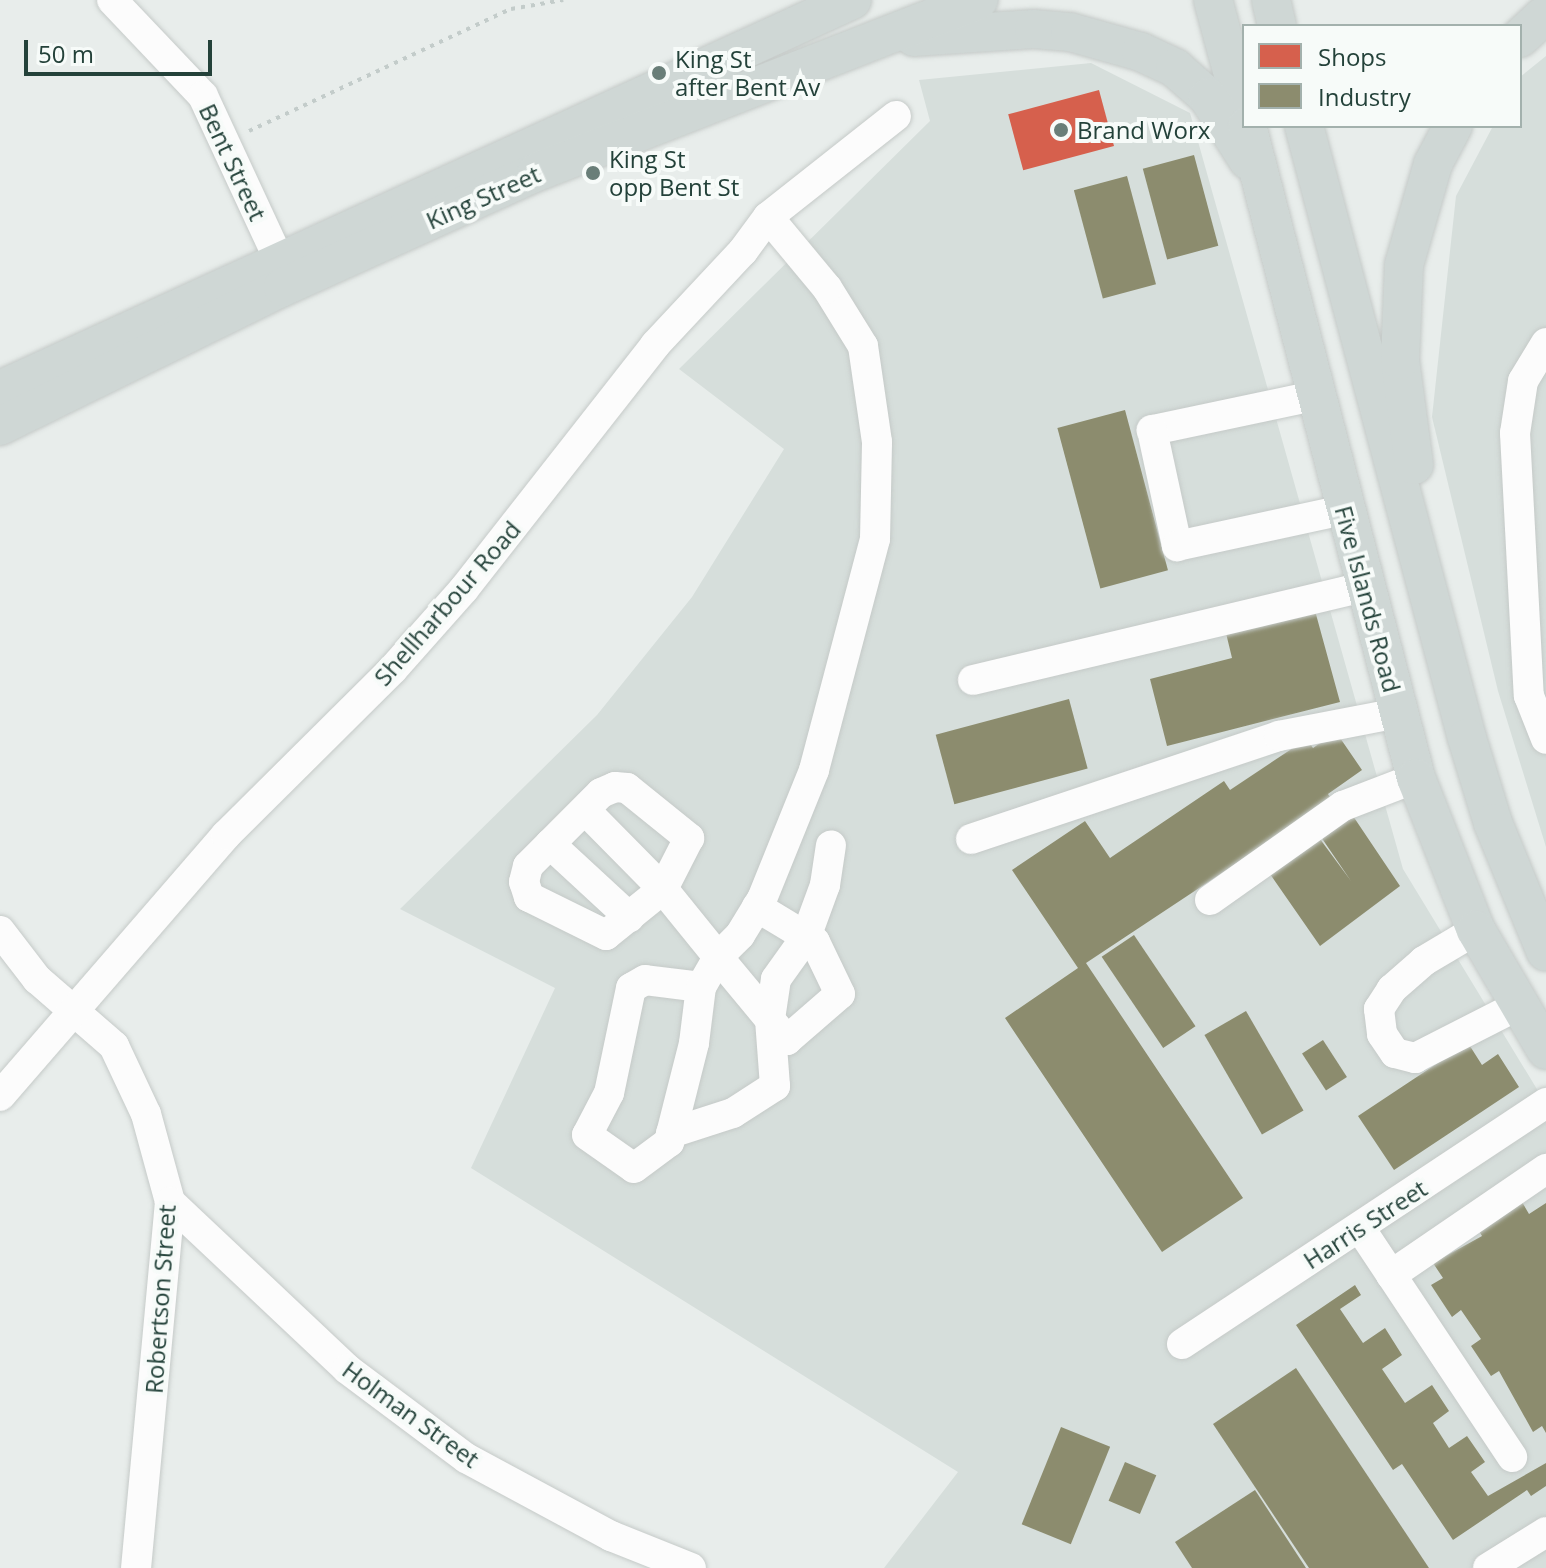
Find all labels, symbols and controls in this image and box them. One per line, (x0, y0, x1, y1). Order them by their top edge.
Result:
scale bar (28, 24, 216, 74)
legend (1242, 24, 1522, 128)
text: 50 m (38, 37, 94, 70)
text: Shops (1318, 40, 1386, 73)
place label: King St after Bent Av (675, 45, 820, 101)
marker: King St after Bent Av (650, 64, 668, 82)
text: Industry (1318, 80, 1411, 113)
street label: Bent Street (193, 99, 273, 225)
place label: Brand Worx (1077, 116, 1210, 144)
marker: Brand Worx (1052, 121, 1070, 139)
place label: King St opp Bent St (609, 145, 739, 201)
street label: King Street (422, 159, 544, 235)
marker: King St opp Bent St (584, 164, 602, 182)
street label: Five Islands Road (1329, 503, 1407, 695)
street label: Shellharbour Road (368, 515, 526, 691)
street label: Harris Street (1298, 1173, 1432, 1275)
street label: Robertson Street (139, 1203, 181, 1395)
street label: Holman Street (337, 1355, 485, 1473)

